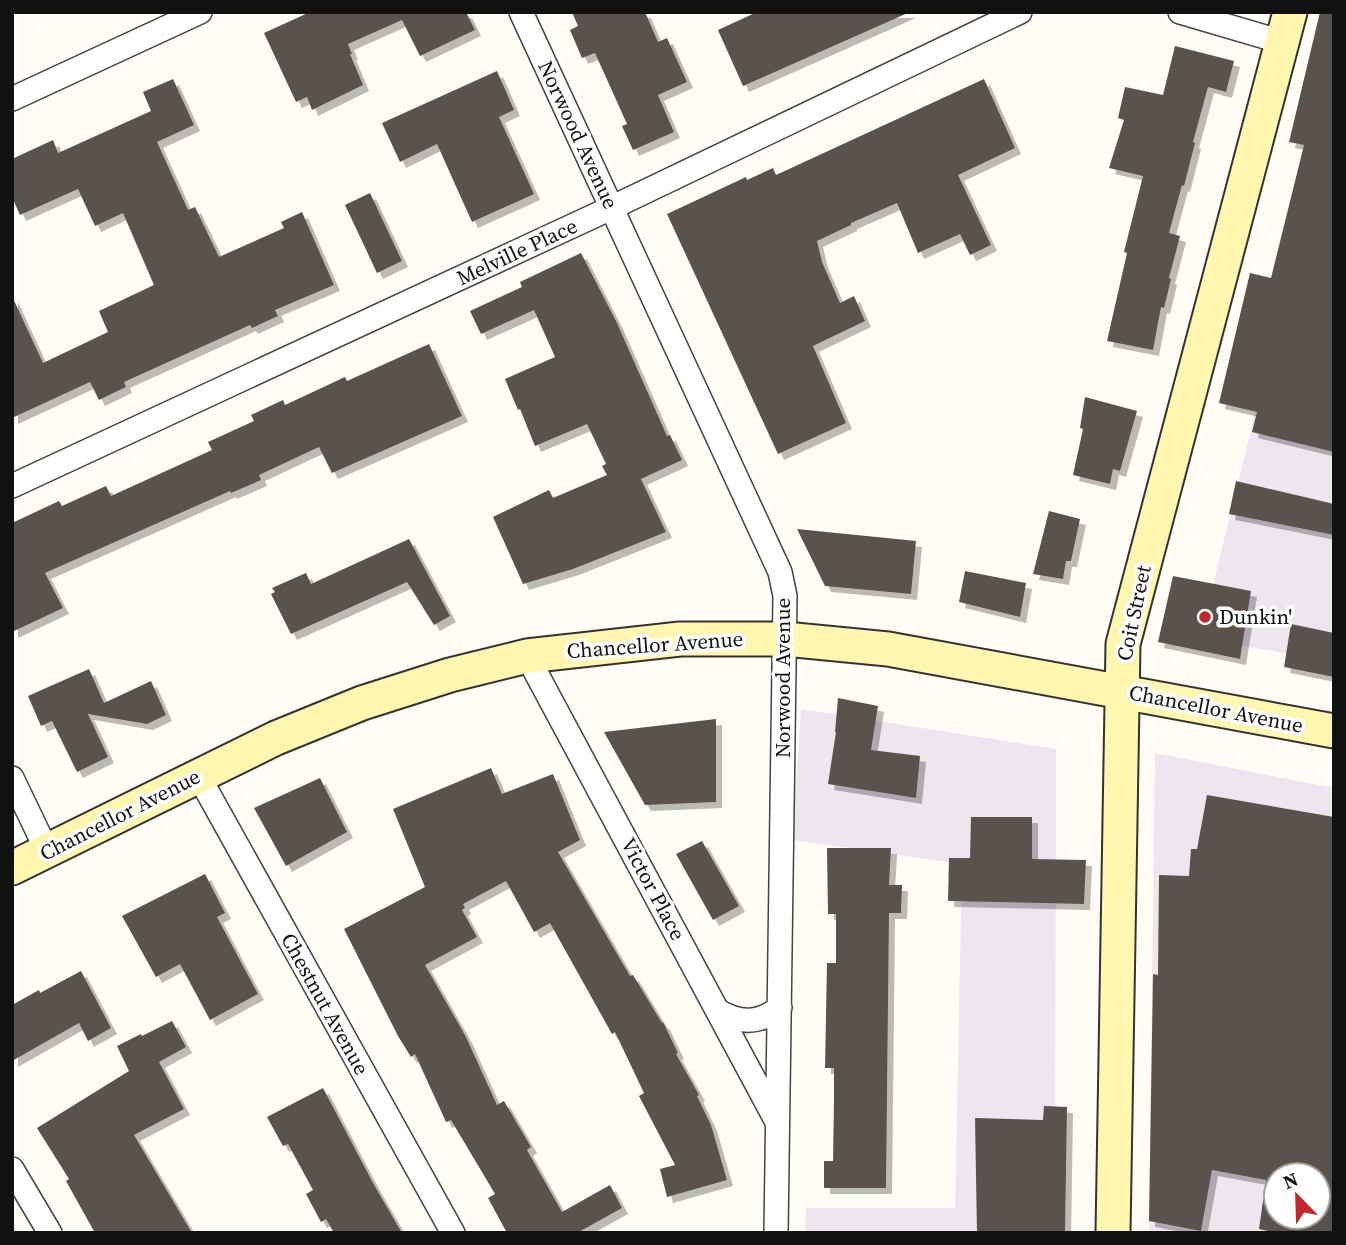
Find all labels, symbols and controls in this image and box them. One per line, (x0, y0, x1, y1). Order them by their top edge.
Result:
street label: Norwood Avenue (531, 56, 625, 214)
street label: Melville Place (452, 211, 582, 292)
street label: Coit Street (1109, 562, 1158, 663)
street label: Norwood Avenue (768, 598, 797, 758)
place label: Dunkin' (1219, 602, 1292, 631)
marker: Dunkin' (1197, 609, 1213, 625)
street label: Chancellor Avenue (566, 624, 744, 665)
street label: Chancellor Avenue (1127, 677, 1306, 740)
street label: Chancellor Avenue (34, 762, 205, 868)
street label: Victor Place (614, 832, 693, 945)
street label: Chestnut Avenue (274, 928, 376, 1080)
north arrow (1262, 1161, 1332, 1231)
text: N (1279, 1166, 1302, 1195)

